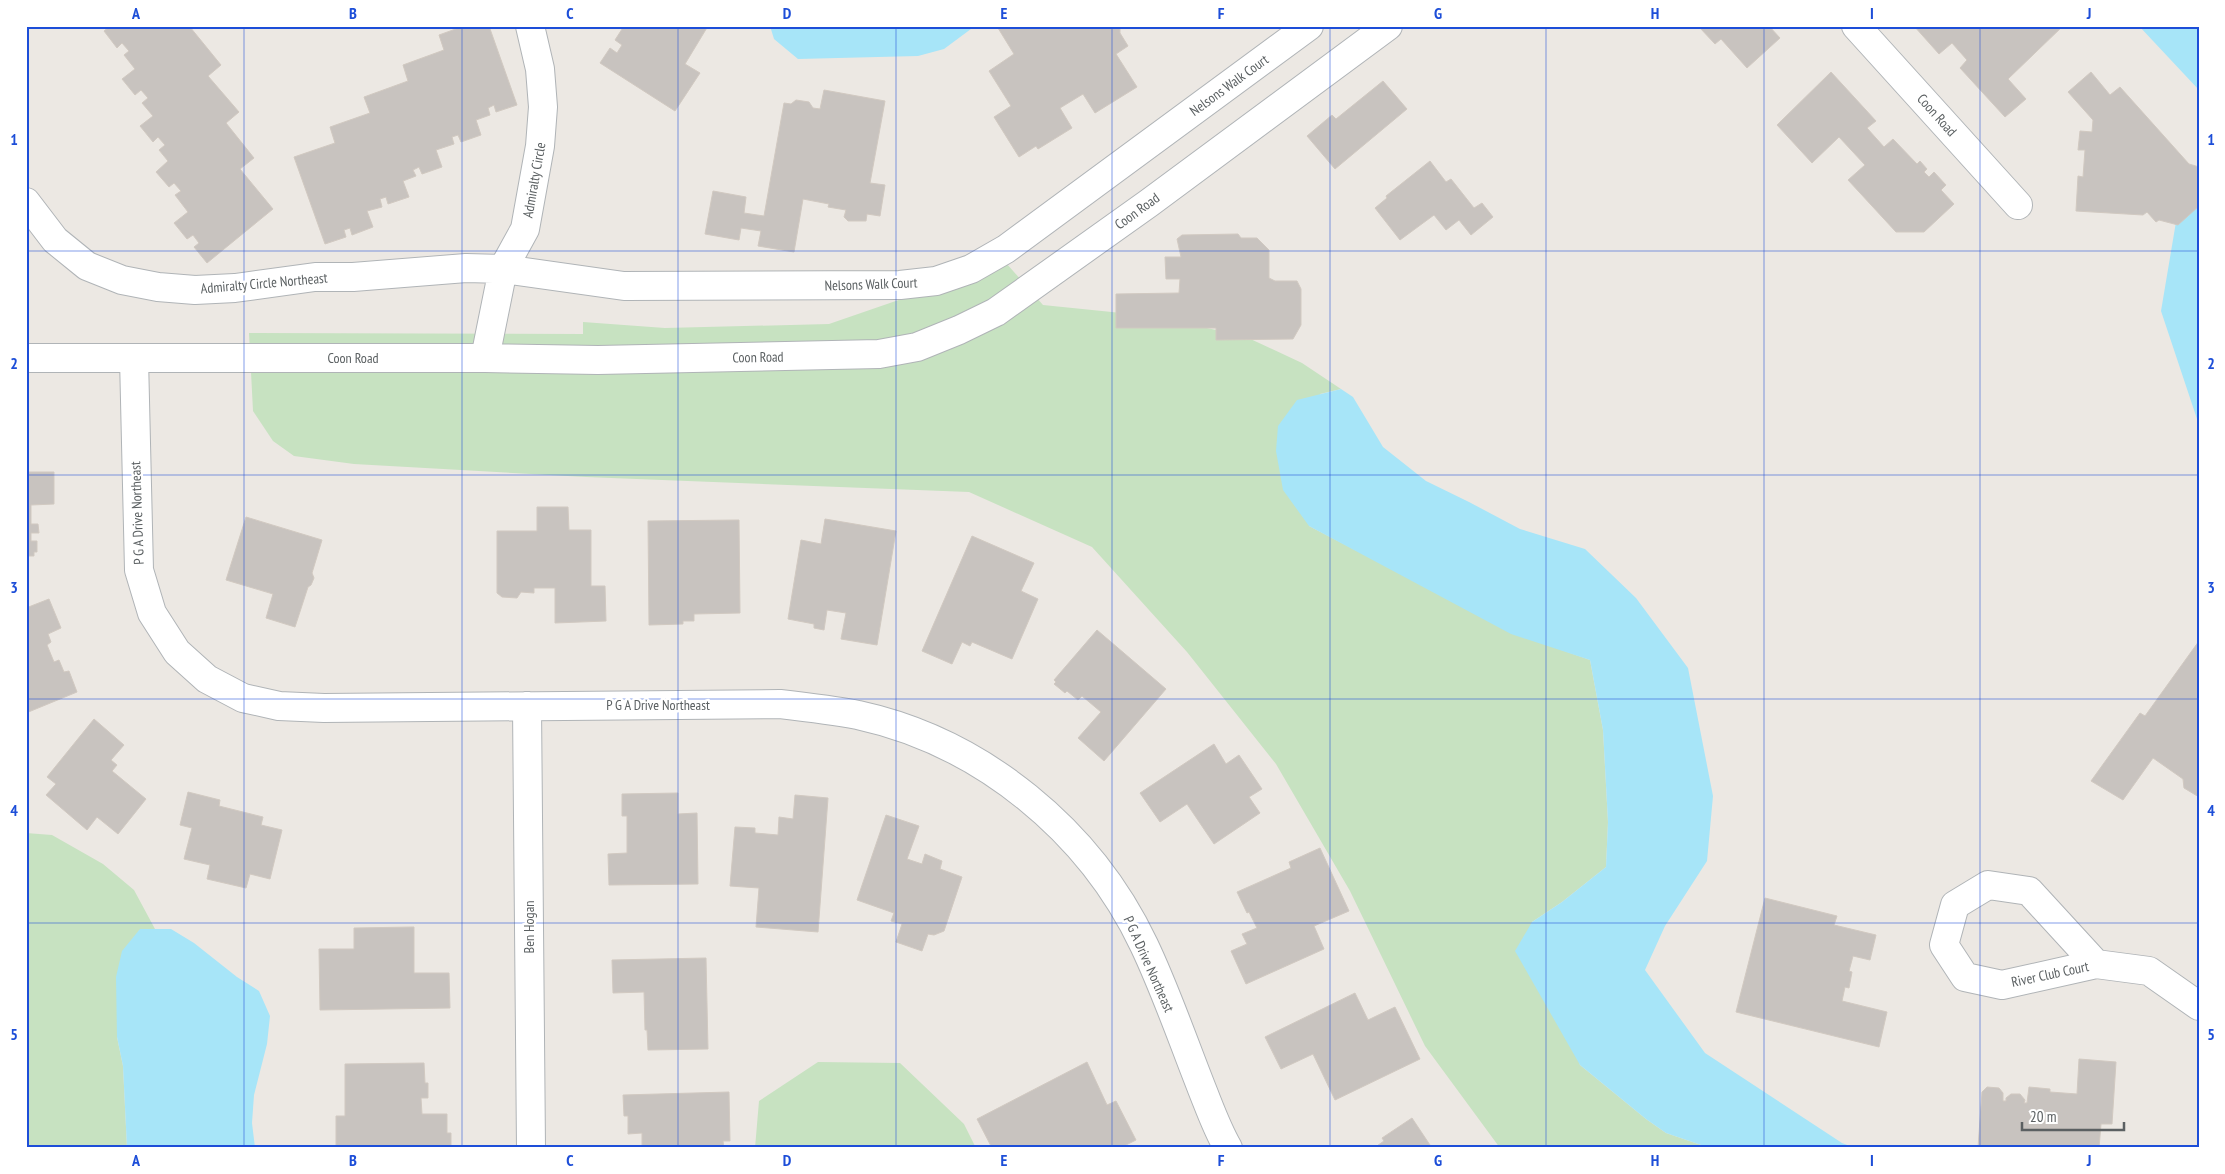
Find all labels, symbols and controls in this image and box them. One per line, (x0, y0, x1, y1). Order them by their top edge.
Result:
text: A (131, 3, 141, 23)
text: B (349, 3, 357, 23)
text: C (566, 3, 574, 23)
text: D (783, 3, 792, 23)
text: E (1001, 3, 1008, 23)
text: F (1218, 3, 1225, 23)
text: G (1434, 3, 1442, 23)
text: H (1651, 3, 1659, 23)
text: I (1870, 3, 1874, 23)
text: J (2086, 3, 2091, 23)
street label: Nelsons Walk Court (1186, 50, 1272, 120)
street label: Coon Road (1913, 90, 1961, 140)
text: 1 (10, 129, 18, 149)
text: 1 (2207, 129, 2215, 149)
street label: Admiralty Circle (518, 141, 550, 219)
street label: Coon Road (1111, 189, 1163, 233)
street label: Admiralty Circle Northeast (200, 268, 328, 298)
street label: Nelsons Walk Court (824, 273, 918, 295)
street label: Coon Road (732, 348, 784, 366)
street label: Coon Road (327, 349, 379, 367)
text: 2 (10, 353, 18, 373)
text: 2 (2207, 353, 2215, 373)
street label: P G A Drive Northeast (126, 461, 148, 565)
text: 3 (10, 577, 18, 597)
text: 3 (2207, 577, 2215, 597)
street label: P G A Drive Northeast (606, 696, 710, 714)
text: 4 (10, 800, 18, 820)
text: 4 (2207, 800, 2215, 820)
street label: Ben Hogan (520, 901, 538, 953)
street label: P G A Drive Northeast (1120, 913, 1178, 1015)
street label: River Club Court (2010, 957, 2091, 991)
text: 5 (10, 1024, 18, 1044)
text: 5 (2207, 1024, 2215, 1044)
scale bar (2022, 1099, 2125, 1131)
text: 20 m (2030, 1107, 2056, 1126)
text: A (131, 1150, 141, 1170)
text: B (349, 1150, 357, 1170)
text: C (566, 1150, 574, 1170)
text: D (783, 1150, 792, 1170)
text: E (1001, 1150, 1008, 1170)
text: F (1218, 1150, 1225, 1170)
text: G (1434, 1150, 1442, 1170)
text: H (1651, 1150, 1659, 1170)
text: I (1870, 1150, 1874, 1170)
text: J (2086, 1150, 2091, 1170)

